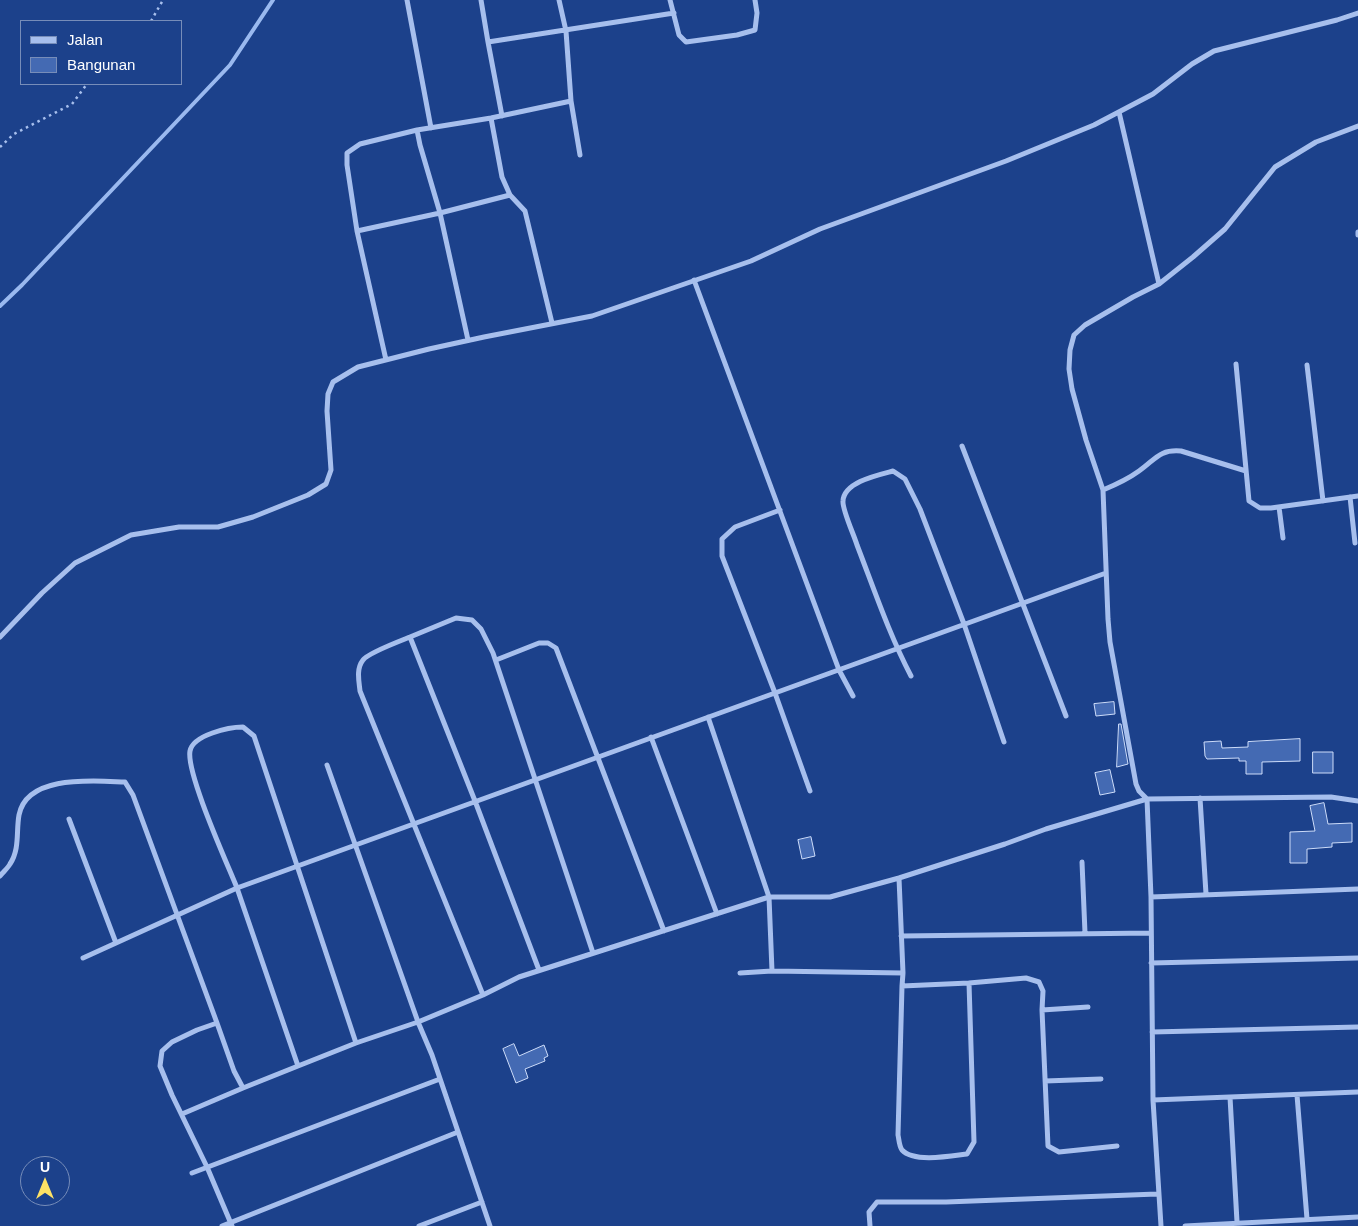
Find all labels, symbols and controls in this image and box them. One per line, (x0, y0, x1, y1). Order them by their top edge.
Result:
legend (20, 20, 182, 85)
text: Jalan (67, 31, 103, 48)
text: Bangunan (67, 56, 135, 73)
north arrow (20, 1156, 70, 1206)
text: U (40, 1159, 50, 1175)

